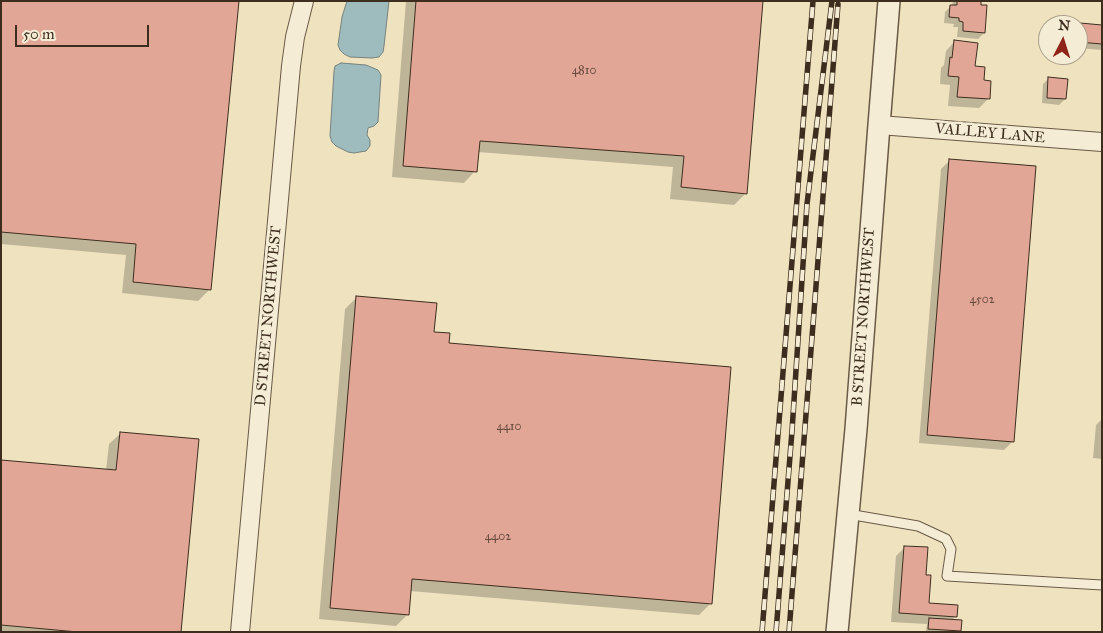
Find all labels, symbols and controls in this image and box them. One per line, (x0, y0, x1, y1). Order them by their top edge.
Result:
scale bar (18, 15, 151, 47)
north arrow (1038, 15, 1088, 65)
text: N (1058, 17, 1071, 35)
text: 50 m (23, 25, 55, 43)
house number: 4810 (572, 64, 596, 78)
street label: VALLEY LANE (934, 120, 1046, 148)
street label: D STREET NORTHWEST (252, 225, 286, 407)
street label: B STREET NORTHWEST (849, 227, 879, 407)
house number: 4502 (969, 293, 995, 307)
house number: 4410 (496, 420, 522, 434)
house number: 4402 (485, 530, 511, 544)

